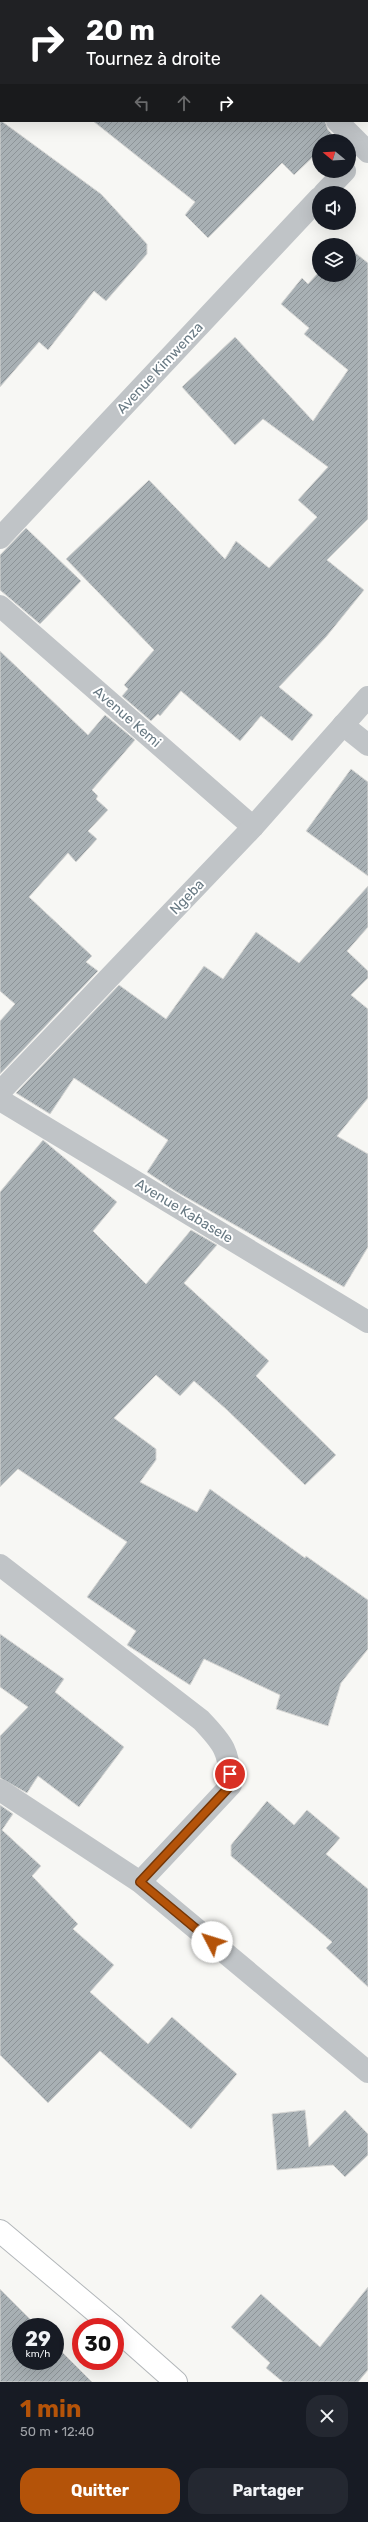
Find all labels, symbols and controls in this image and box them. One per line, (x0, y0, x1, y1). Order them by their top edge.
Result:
text: 20 m (86, 14, 155, 47)
icon: right (20, 16, 72, 68)
text: Tournez à droite (86, 48, 221, 70)
icon: left (131, 92, 153, 114)
icon: ahead (173, 92, 195, 114)
icon: right (215, 92, 237, 114)
north arrow (312, 134, 356, 178)
map controls (312, 134, 356, 282)
button: sound (312, 186, 356, 230)
button: layers (312, 238, 356, 282)
street label: Avenue Kimwenza (113, 319, 207, 417)
street label: Avenue Kemi (90, 683, 164, 751)
street label: Ngeba (166, 876, 208, 918)
street label: Avenue Kabasele (132, 1175, 236, 1247)
pin (213, 1757, 247, 1791)
icon: arrive (219, 1763, 241, 1785)
position arrow (191, 1921, 233, 1963)
speed limit sign: 30 (72, 2318, 124, 2370)
text: 29 (25, 2327, 51, 2351)
text: km/h (26, 2348, 50, 2360)
text: 1 min (20, 2395, 81, 2423)
button: close (306, 2395, 348, 2437)
text: 50 m · 12:40 (20, 2424, 94, 2439)
button: Quitter (20, 2468, 180, 2514)
button: Partager (188, 2468, 348, 2514)

